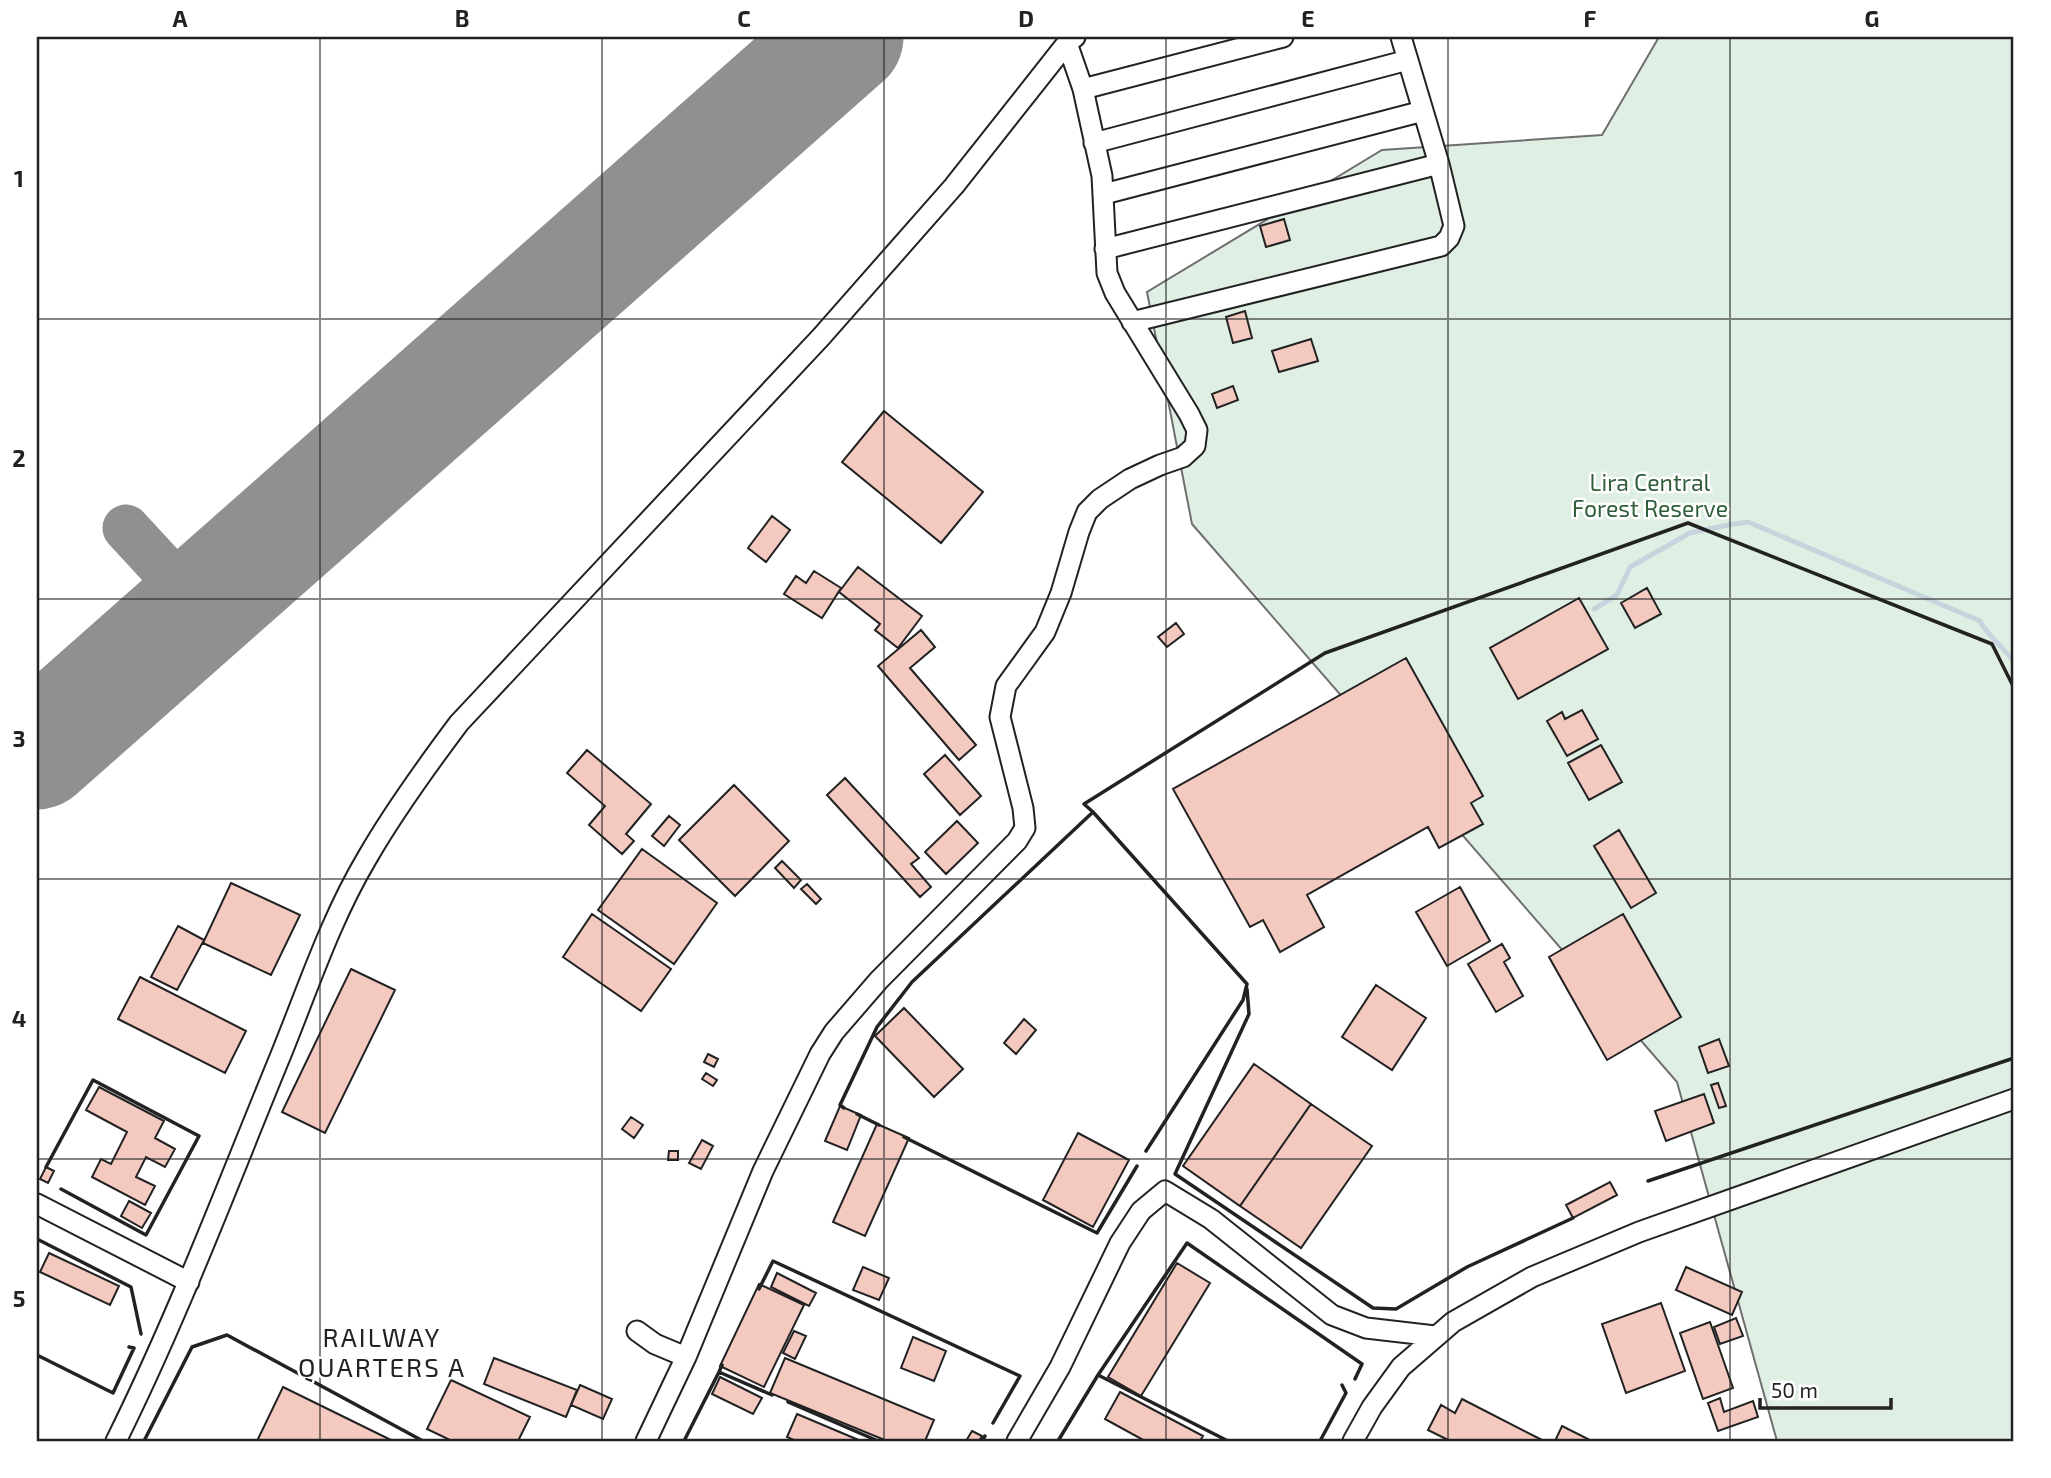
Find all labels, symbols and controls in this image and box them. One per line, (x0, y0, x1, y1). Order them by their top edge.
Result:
text: A (172, 4, 188, 32)
text: B (455, 4, 469, 32)
text: C (737, 4, 751, 32)
text: D (1018, 4, 1034, 32)
text: E (1301, 4, 1315, 32)
text: F (1584, 4, 1597, 32)
text: G (1865, 4, 1879, 32)
text: 1 (14, 164, 24, 192)
text: 2 (12, 444, 26, 472)
park label: Lira Central Forest Reserve (1572, 468, 1728, 522)
text: 3 (12, 724, 26, 752)
text: 4 (12, 1004, 26, 1032)
text: 5 (13, 1284, 25, 1312)
district label: RAILWAY QUARTERS A (298, 1321, 466, 1382)
scale bar (1760, 1366, 1892, 1410)
text: 50 m (1771, 1377, 1818, 1402)

